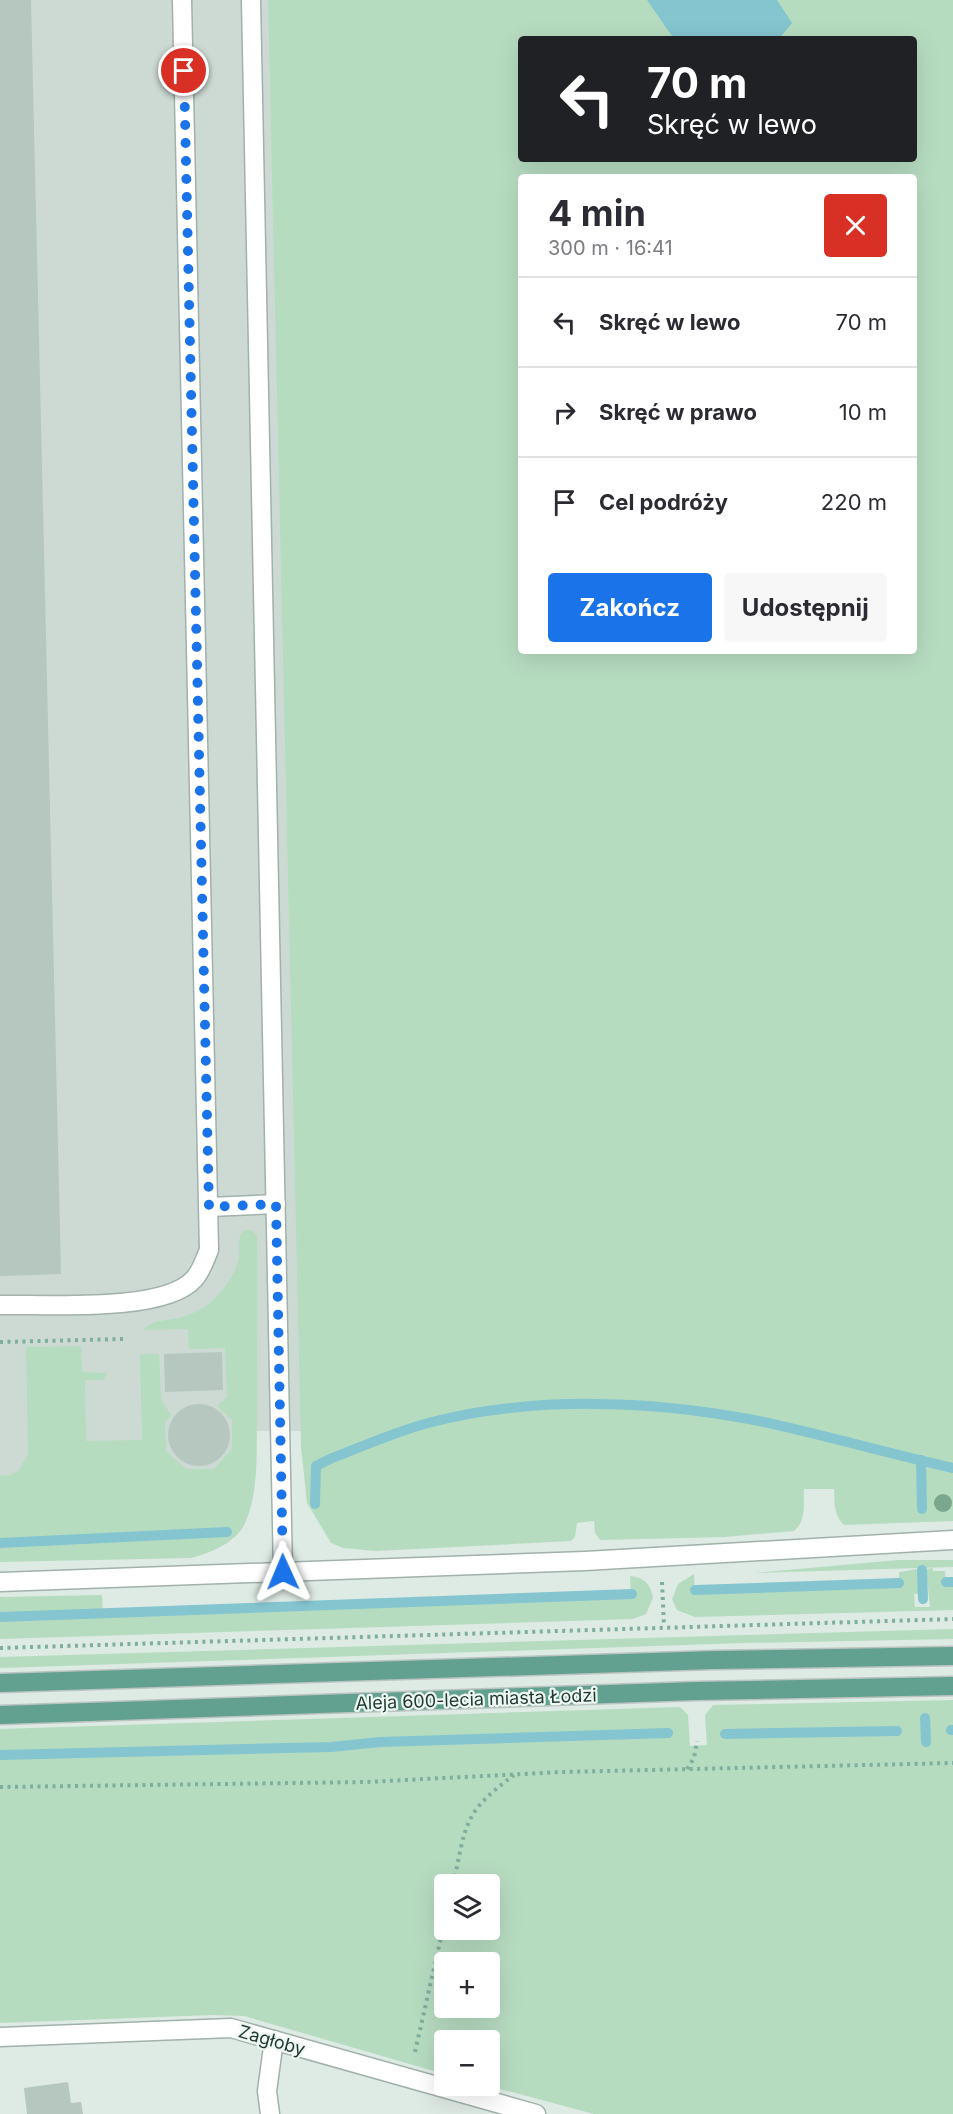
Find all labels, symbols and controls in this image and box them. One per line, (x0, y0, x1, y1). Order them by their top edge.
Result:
pin (158, 45, 209, 96)
icon: arrive (167, 54, 200, 87)
text: 70 m (647, 57, 747, 108)
icon: left (548, 60, 626, 138)
text: Skręć w lewo (647, 108, 817, 141)
text: 4 min (548, 191, 646, 235)
button: close (824, 194, 887, 257)
text: 300 m · 16:41 (548, 236, 673, 260)
icon: left (548, 306, 581, 339)
text: Skręć w lewo (599, 309, 740, 335)
text: 70 m (836, 309, 887, 335)
icon: right (548, 396, 581, 429)
text: Skręć w prawo (599, 399, 757, 425)
text: 10 m (839, 399, 887, 425)
icon: arrive (548, 486, 581, 519)
text: Cel podróży (599, 489, 728, 515)
text: 220 m (821, 489, 887, 515)
button: Zakończ (548, 573, 712, 642)
button: Udostępnij (724, 573, 887, 642)
position arrow (251, 1540, 315, 1604)
street label: Aleja 600-lecia miasta Łodzi (355, 1684, 597, 1714)
map controls (434, 1874, 500, 2096)
button: layers (434, 1874, 500, 1940)
button: + (434, 1952, 500, 2018)
street label: Zagłoby (236, 2020, 308, 2060)
button: − (434, 2030, 500, 2096)

